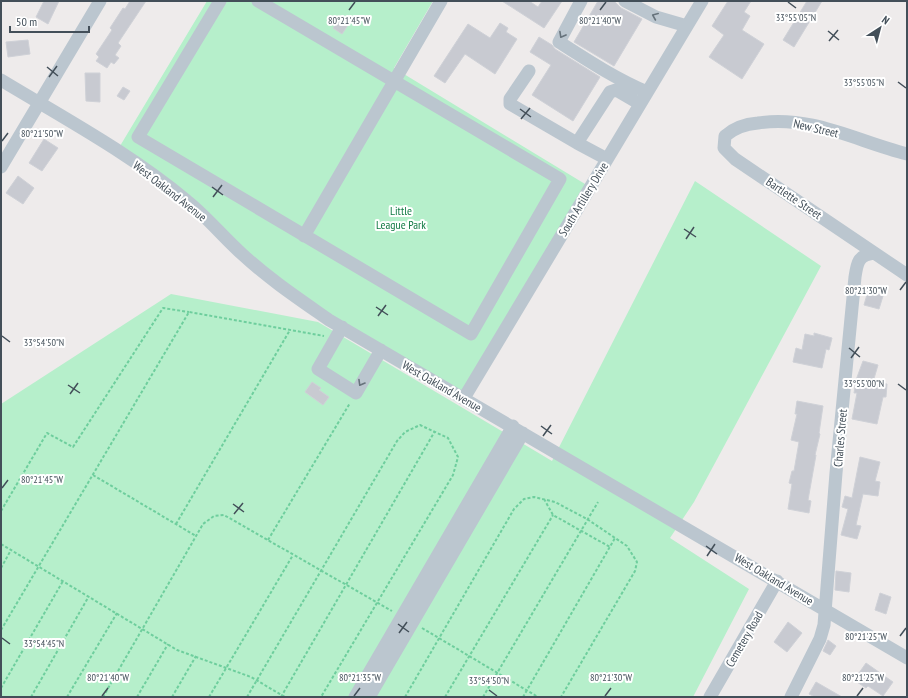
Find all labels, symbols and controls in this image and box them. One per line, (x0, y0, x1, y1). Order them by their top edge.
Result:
scale bar (10, 8, 89, 34)
north arrow (860, 8, 900, 48)
text: 33°55'05"N (776, 11, 816, 24)
one-way arrow (652, 12, 659, 20)
text: N (879, 12, 892, 27)
text: 50 m (16, 14, 37, 29)
text: 80°21'45"W (328, 14, 370, 27)
text: 80°21'40"W (579, 14, 621, 27)
one-way arrow (560, 31, 567, 38)
text: 33°55'05"N (844, 76, 884, 89)
street label: New Street (792, 116, 841, 141)
text: 80°21'50"W (21, 127, 63, 140)
street label: West Oakland Avenue (130, 158, 210, 224)
street label: South Artillery Drive (555, 159, 611, 239)
street label: Bartlette Street (763, 174, 825, 222)
park label: Little League Park (376, 203, 426, 232)
text: 80°21'30"W (845, 284, 887, 297)
text: 33°54'50"N (24, 336, 64, 349)
street label: West Oakland Avenue (400, 357, 484, 415)
text: 33°55'00"N (844, 377, 884, 390)
one-way arrow (359, 379, 366, 386)
street label: Charles Street (830, 408, 850, 468)
text: 80°21'45"W (21, 473, 63, 486)
street label: West Oakland Avenue (732, 550, 816, 608)
street label: Cemetery Road (722, 609, 766, 669)
text: 80°21'25"W (845, 630, 887, 643)
text: 33°54'45"N (24, 637, 64, 650)
text: 80°21'40"W (87, 671, 129, 684)
text: 80°21'35"W (339, 671, 381, 684)
text: 80°21'30"W (590, 671, 632, 684)
text: 80°21'25"W (842, 671, 884, 684)
text: 33°54'50"N (469, 674, 509, 687)

